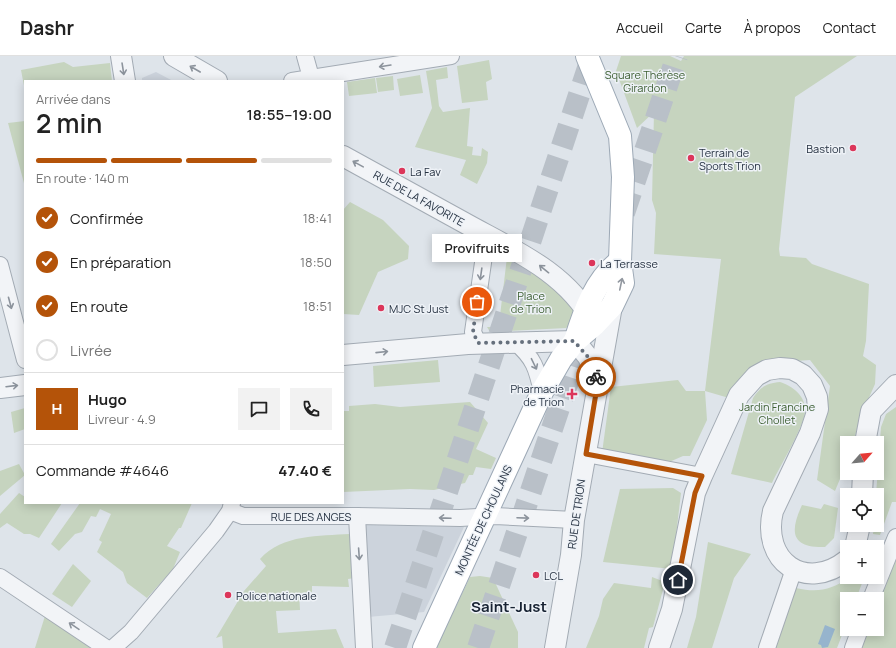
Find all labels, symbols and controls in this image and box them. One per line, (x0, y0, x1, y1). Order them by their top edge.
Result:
text: Dashr (20, 15, 74, 41)
text: Accueil (616, 18, 663, 37)
text: Carte (685, 18, 722, 37)
text: À propos (744, 18, 801, 37)
text: Contact (823, 18, 876, 37)
one-way arrow (119, 62, 127, 75)
one-way arrow (379, 62, 392, 70)
one-way arrow (189, 64, 201, 72)
park label: Square Thérèse Girardon (605, 67, 686, 95)
text: Arrivée dans (36, 90, 111, 108)
text: 18:55–19:00 (246, 104, 332, 125)
text: 2 min (36, 105, 102, 141)
place label: Bastion (806, 141, 845, 156)
marker: Bastion (848, 143, 858, 153)
place label: Terrain de Sports Trion (699, 145, 761, 173)
marker: Terrain de Sports Trion (686, 153, 696, 163)
one-way arrow (352, 160, 364, 168)
place label: La Fav (410, 164, 441, 179)
marker: La Fav (397, 166, 407, 176)
street label: RUE DE LA FAVORITE (371, 167, 467, 229)
text: En route · 140 m (36, 169, 129, 187)
icon: check (36, 207, 58, 229)
text: Confirmée (70, 208, 143, 229)
text: 18:41 (303, 209, 332, 227)
callout: Provifruits (432, 234, 522, 262)
text: Provifruits (445, 239, 509, 257)
icon: check (36, 251, 58, 273)
text: En préparation (70, 252, 171, 273)
text: 18:50 (300, 253, 332, 271)
place label: La Terrasse (600, 256, 658, 271)
marker: La Terrasse (587, 258, 597, 268)
one-way arrow (539, 265, 550, 273)
one-way arrow (477, 267, 485, 280)
one-way arrow (618, 278, 626, 291)
pin (460, 285, 494, 319)
park label: Place de Trion (511, 288, 551, 316)
icon: bag (466, 291, 488, 313)
icon: check (36, 295, 58, 317)
one-way arrow (7, 296, 14, 309)
text: En route (70, 296, 128, 317)
text: 18:51 (303, 297, 332, 315)
place label: MJC St Just (389, 301, 449, 316)
marker: MJC St Just (376, 303, 386, 313)
text: Livrée (70, 340, 112, 361)
one-way arrow (375, 348, 388, 355)
courier (576, 357, 616, 397)
one-way arrow (531, 358, 538, 370)
icon: bike (585, 366, 607, 388)
place label: Pharmacie de Trion (510, 381, 565, 409)
one-way arrow (6, 382, 19, 390)
button: chat (238, 388, 280, 430)
button: phone (290, 388, 332, 430)
text: Hugo (88, 389, 127, 410)
marker: Pharmacie de Trion (567, 389, 577, 399)
text: H (52, 398, 62, 419)
park label: Jardin Francine Chollet (739, 399, 816, 427)
text: Livreur · 4.9 (88, 410, 156, 428)
north arrow (840, 436, 884, 480)
map controls (840, 436, 884, 636)
text: Commande #4646 (36, 460, 169, 481)
text: 47.40 € (278, 460, 332, 481)
street label: MONTÉE DE CHOULANS (451, 462, 515, 577)
street label: RUE DE TRION (564, 478, 588, 550)
button: locate (840, 488, 884, 532)
street label: RUE DES ANGES (271, 509, 351, 524)
one-way arrow (439, 514, 452, 522)
one-way arrow (516, 514, 529, 521)
button: + (840, 540, 884, 584)
one-way arrow (356, 548, 363, 561)
pin (661, 563, 695, 597)
place label: LCL (544, 568, 563, 583)
icon: home (667, 569, 689, 591)
marker: LCL (531, 570, 541, 580)
place label: Police nationale (236, 588, 317, 603)
marker: Police nationale (223, 590, 233, 600)
button: − (840, 592, 884, 636)
district label: Saint-Just (471, 596, 547, 617)
one-way arrow (68, 622, 79, 630)

